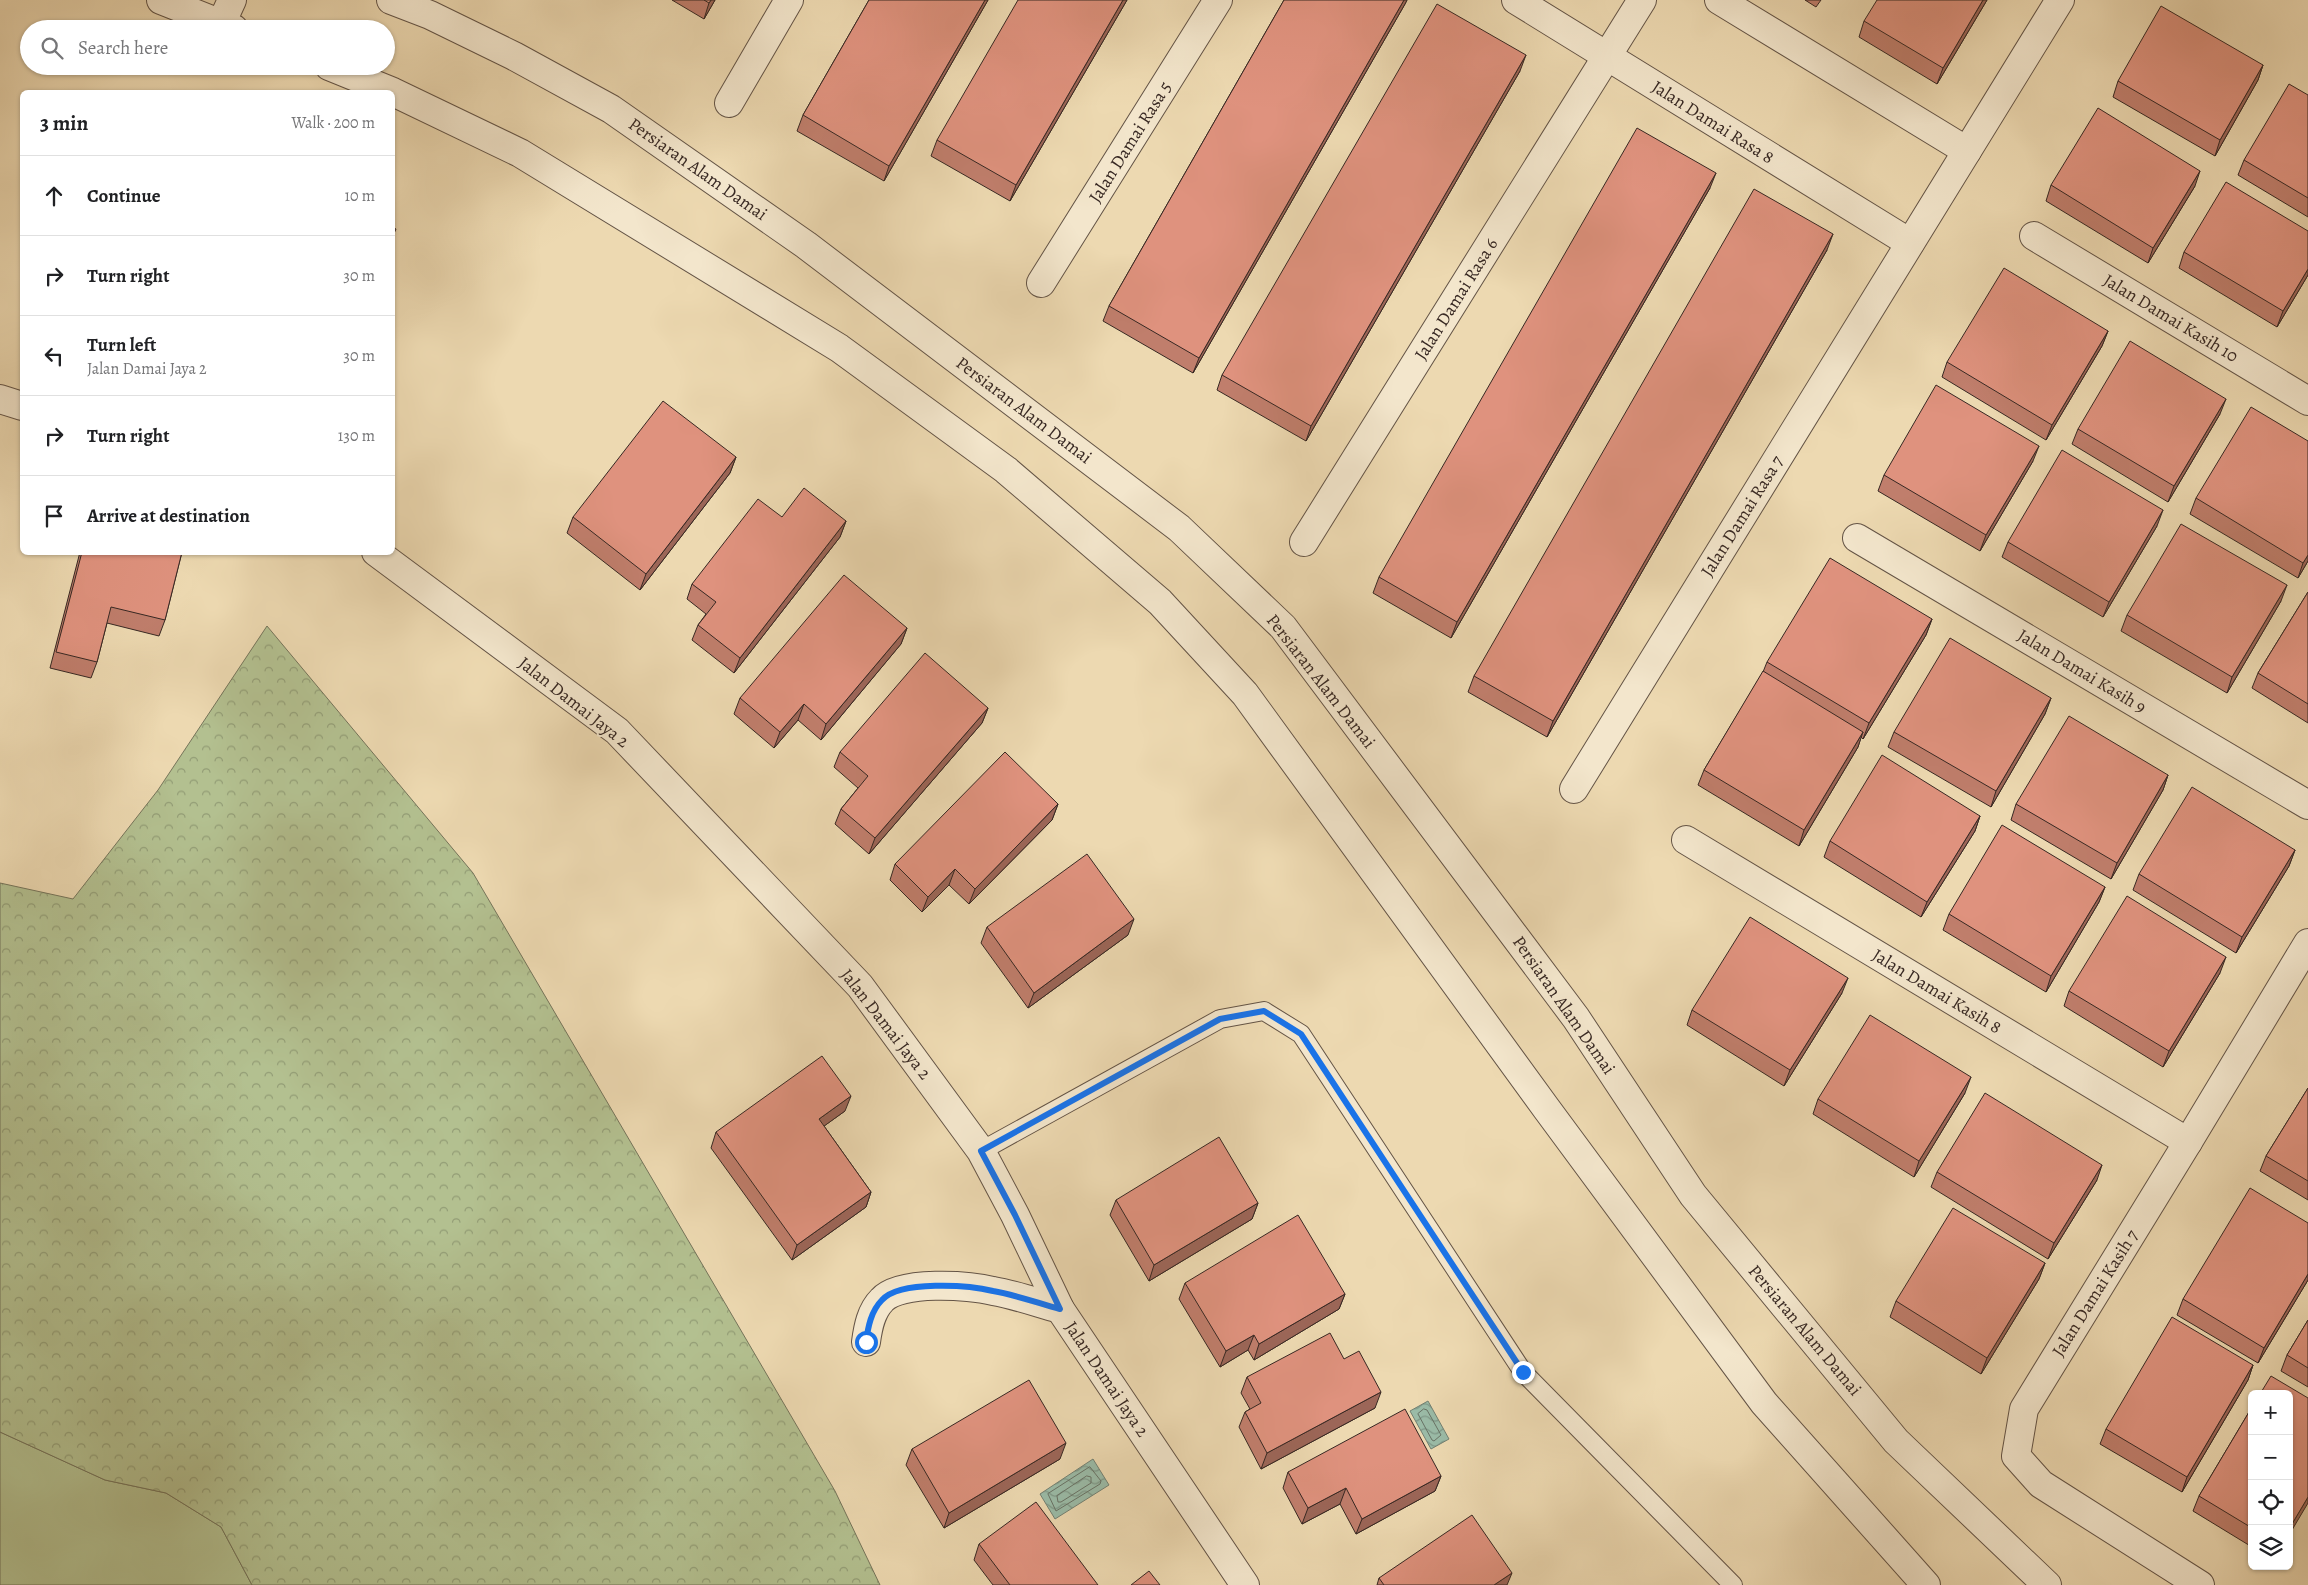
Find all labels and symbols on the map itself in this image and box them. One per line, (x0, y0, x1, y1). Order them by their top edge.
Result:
street label: Jalan Damai Rasa 8 (1647, 75, 1779, 169)
street label: Jalan Damai Rasa 5 (1083, 77, 1177, 207)
street label: Persiaran Alam Damai (624, 112, 772, 226)
street label: Jalan Damai Rasa 6 (1409, 233, 1503, 365)
street label: Jalan Damai Kasih 10 (2099, 268, 2243, 368)
street label: Persiaran Alam Damai (951, 351, 1097, 469)
street label: Jalan Damai Rasa 7 (1695, 450, 1789, 581)
street label: Persiaran Alam Damai (1261, 609, 1381, 753)
street label: Jalan Damai Kasih 9 (2013, 623, 2151, 719)
street label: Jalan Damai Jaya 2 (514, 651, 635, 753)
street label: Persiaran Alam Damai (1507, 931, 1621, 1079)
street label: Jalan Damai Kasih 8 (1868, 943, 2006, 1039)
street label: Jalan Damai Jaya 2 (835, 964, 937, 1085)
street label: Jalan Damai Kasih 7 (2046, 1225, 2144, 1361)
street label: Persiaran Alam Damai (1743, 1259, 1867, 1401)
street label: Jalan Damai Jaya 2 (1059, 1316, 1155, 1442)
route start (855, 1331, 878, 1354)
route end (1512, 1361, 1535, 1384)

